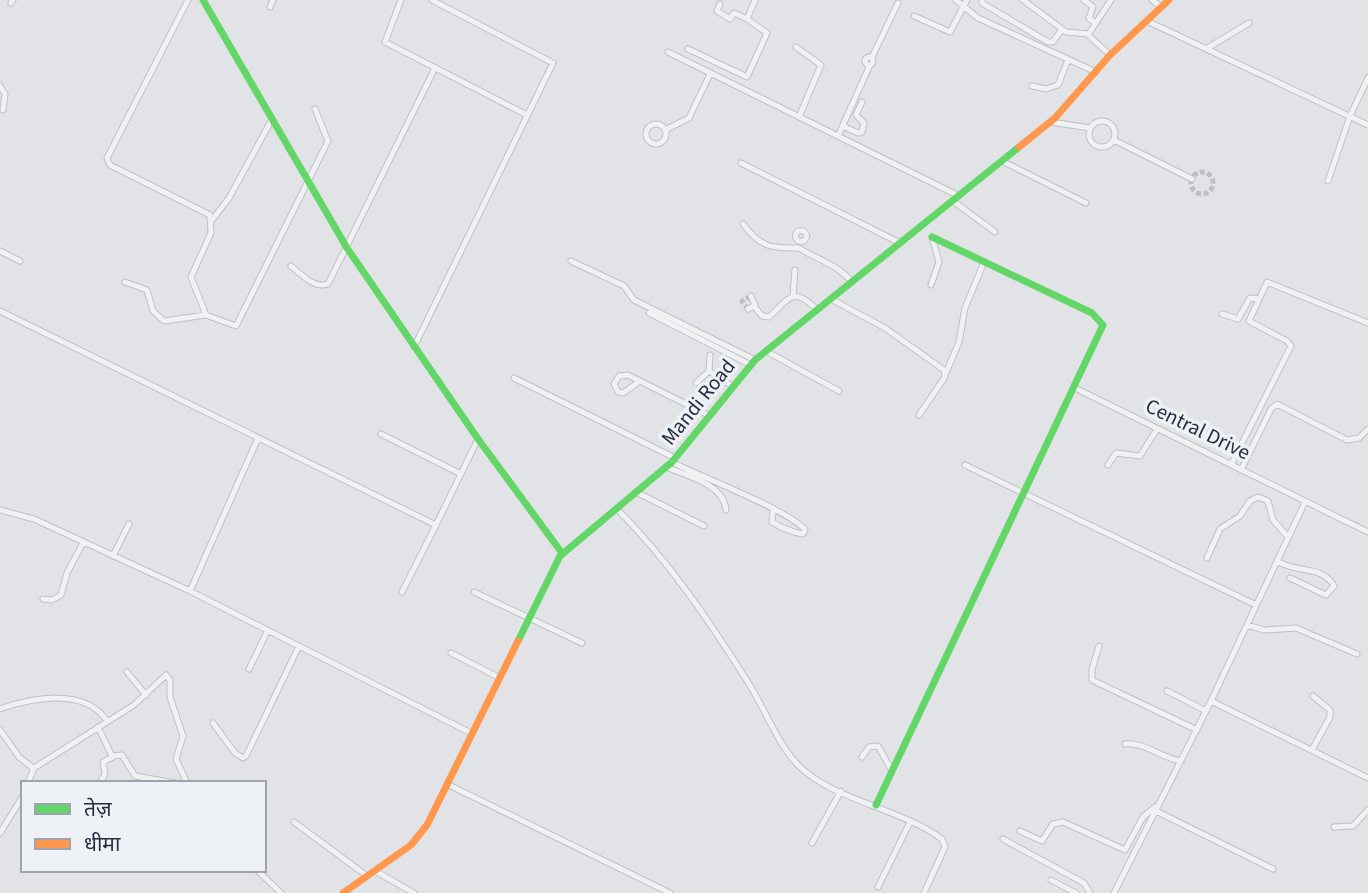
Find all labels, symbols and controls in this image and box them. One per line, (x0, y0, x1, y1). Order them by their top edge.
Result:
street label: Mandi Road (654, 352, 742, 452)
street label: Central Drive (1140, 391, 1256, 467)
legend (21, 781, 266, 872)
text: तेज़ (84, 794, 112, 824)
text: धीमा (84, 829, 121, 859)

